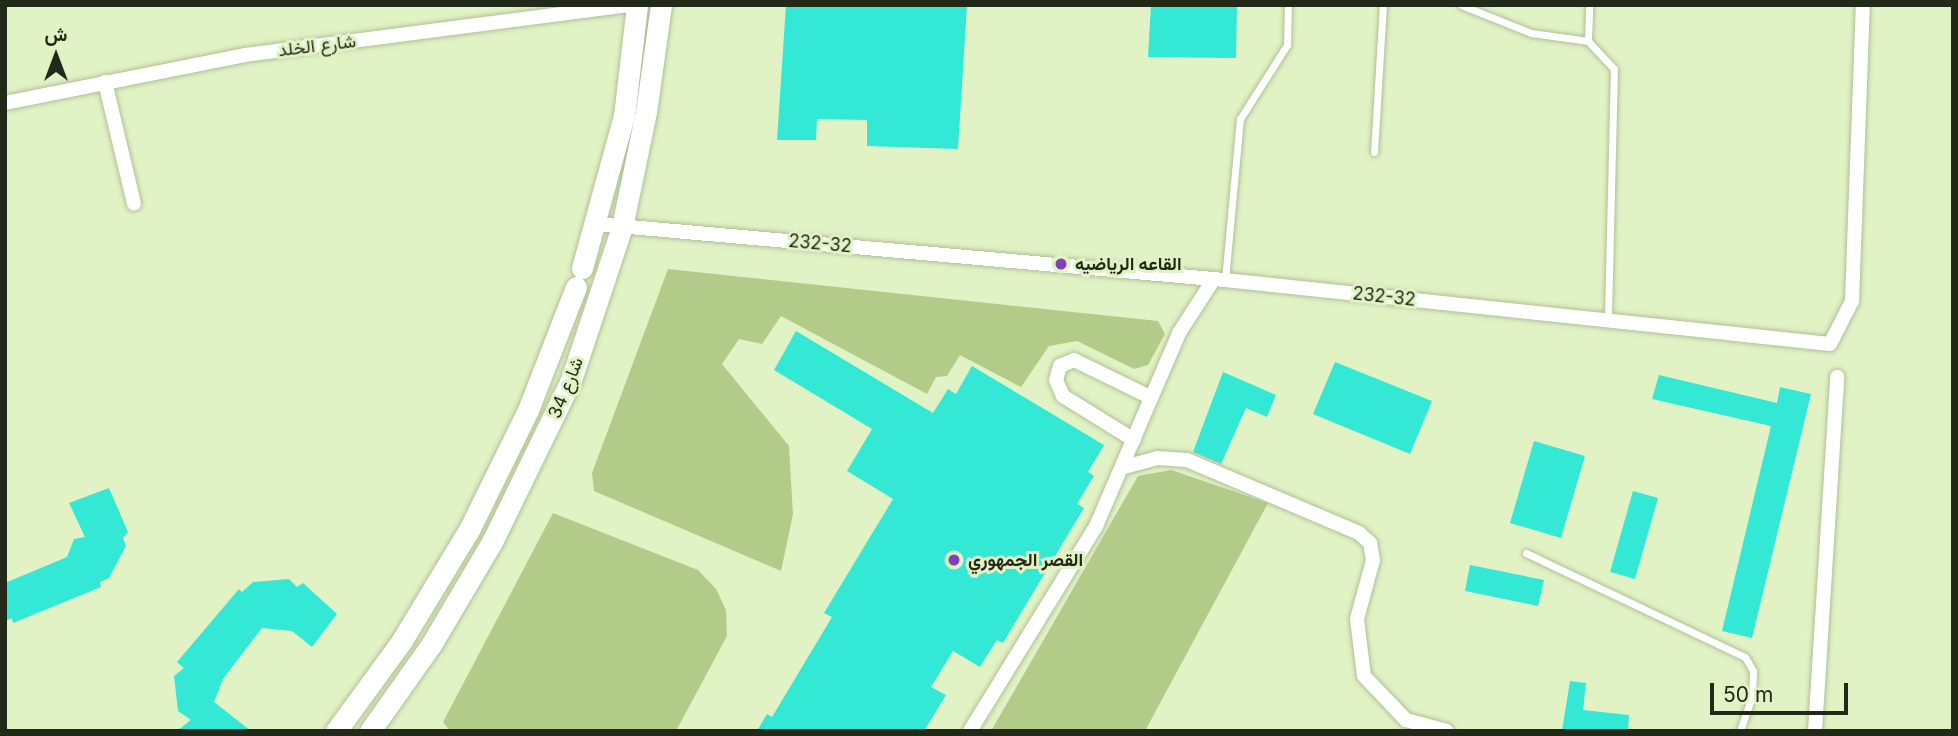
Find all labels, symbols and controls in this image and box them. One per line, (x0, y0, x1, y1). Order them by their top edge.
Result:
north arrow (21, 21, 91, 91)
text: ش (45, 23, 67, 46)
street label: شارع الخلد (277, 31, 357, 61)
street label: 232-32 (788, 230, 852, 258)
place label: القاعه الرياضيه (1075, 253, 1182, 275)
marker: القاعه الرياضيه (1053, 256, 1069, 272)
street label: 232-32 (1351, 283, 1417, 311)
street label: شارع 34 (544, 354, 588, 422)
place label: القصر الجمهوري (968, 549, 1083, 571)
marker: القصر الجمهوري (946, 552, 962, 568)
scale bar (1713, 670, 1851, 714)
text: 50 m (1723, 682, 1773, 707)

